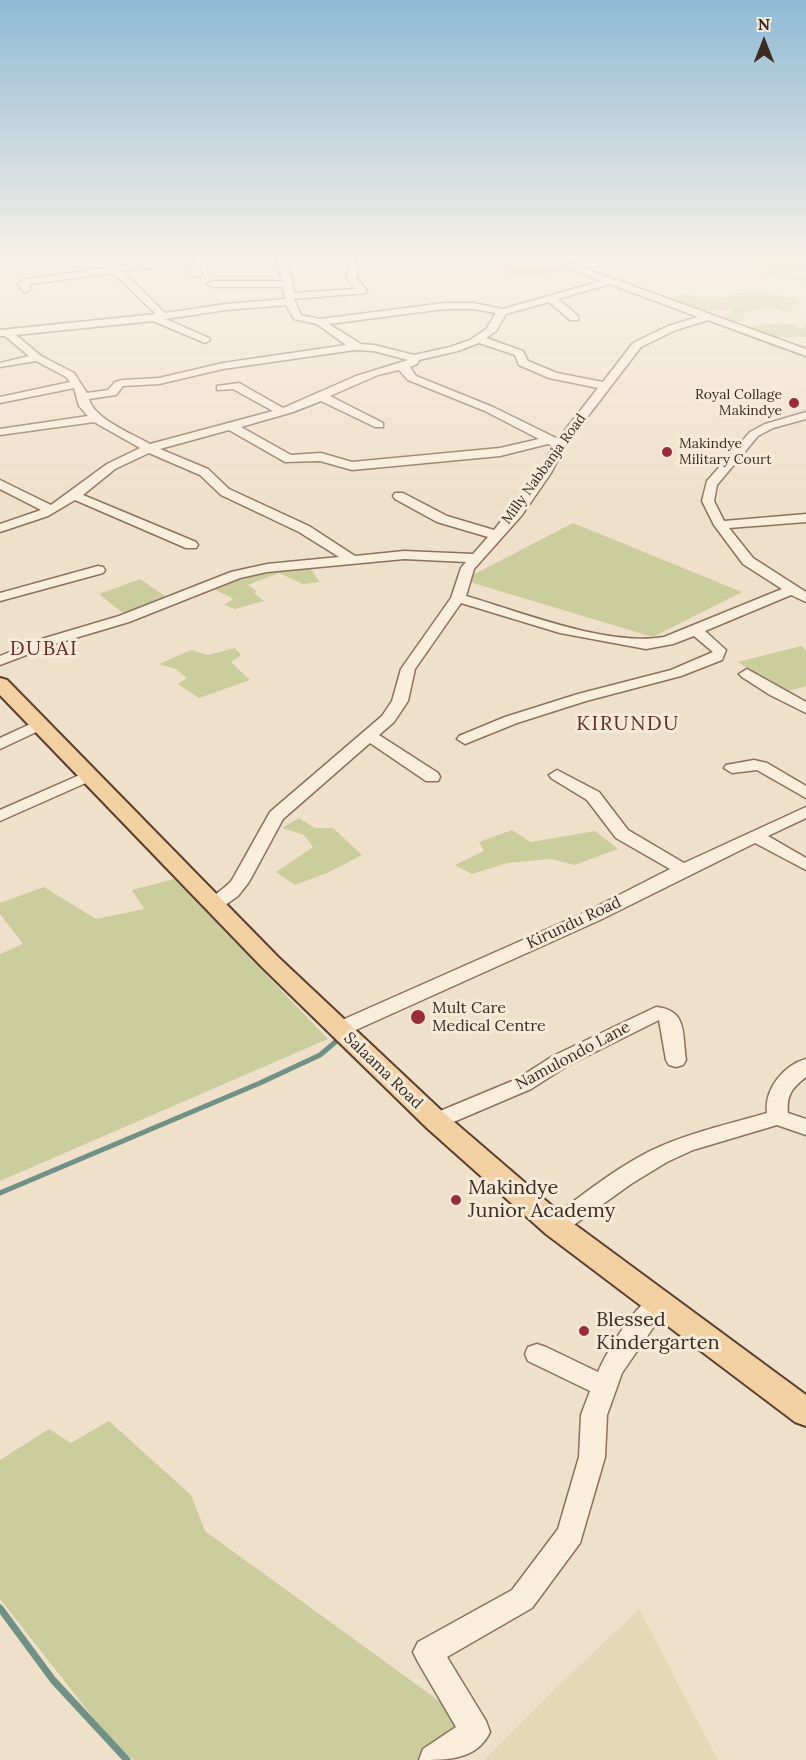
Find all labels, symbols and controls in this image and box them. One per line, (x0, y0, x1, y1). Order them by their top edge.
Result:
north arrow (734, 12, 794, 72)
text: N (758, 14, 770, 34)
place label: Royal Collage Makindye (695, 387, 782, 419)
marker: Royal Collage Makindye (787, 396, 801, 410)
street label: Milly Nabbanja Road (498, 411, 590, 527)
place label: Makindye Military Court (679, 436, 772, 468)
marker: Makindye Military Court (660, 445, 674, 459)
district label: DUBAI (10, 637, 78, 661)
district label: KIRUNDU (576, 712, 680, 736)
street label: Kirundu Road (524, 893, 624, 953)
place label: Mult Care Medical Centre (432, 998, 546, 1036)
marker: Mult Care Medical Centre (409, 1008, 427, 1026)
street label: Namulondo Lane (512, 1018, 634, 1094)
street label: Salaama Road (340, 1029, 426, 1113)
place label: Makindye Junior Academy (468, 1176, 615, 1223)
marker: Makindye Junior Academy (449, 1193, 463, 1207)
place label: Blessed Kindergarten (596, 1308, 720, 1355)
marker: Blessed Kindergarten (577, 1324, 591, 1338)

